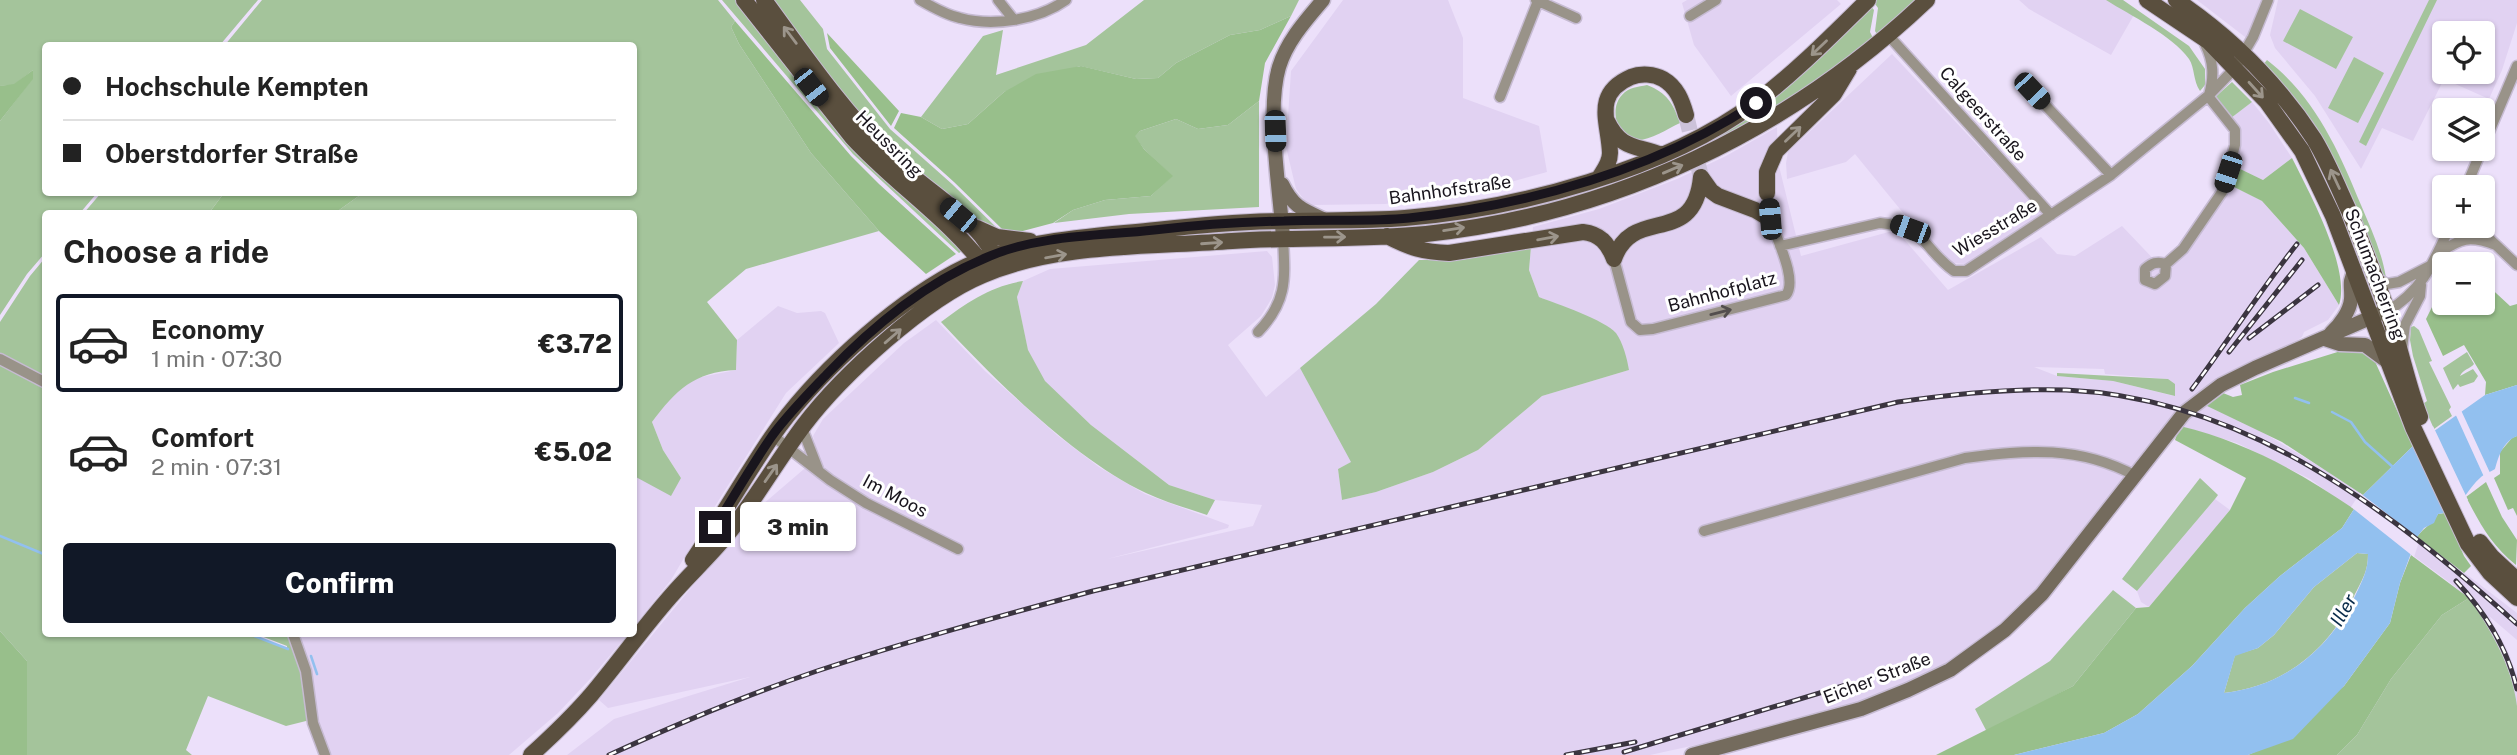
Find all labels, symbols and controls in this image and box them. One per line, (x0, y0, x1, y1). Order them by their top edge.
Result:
map controls (2432, 21, 2495, 315)
button: locate (2432, 21, 2495, 84)
one-way arrow (783, 26, 797, 45)
one-way arrow (1811, 39, 1828, 56)
street label: Calgeerstraße (1936, 62, 2031, 165)
car (790, 64, 833, 110)
car (2010, 68, 2055, 114)
text: Hochschule Kempten (105, 71, 369, 102)
one-way arrow (2248, 80, 2264, 98)
route start (1740, 87, 1772, 119)
button: layers (2432, 98, 2495, 161)
street label: Heussring (852, 106, 927, 181)
car (1264, 110, 1287, 152)
one-way arrow (1784, 126, 1801, 143)
text: Oberstdorfer Straße (105, 138, 359, 169)
car (2212, 149, 2245, 195)
one-way arrow (1662, 162, 1683, 175)
one-way arrow (2328, 169, 2341, 191)
street label: Bahnhofstraße (1387, 171, 1512, 208)
button: + (2432, 175, 2495, 238)
car (936, 193, 981, 237)
street label: Wiesstraße (1949, 194, 2041, 261)
car (1758, 197, 1783, 241)
street label: Schumacherring (2341, 205, 2410, 342)
car (1887, 212, 1934, 246)
one-way arrow (1442, 223, 1465, 236)
one-way arrow (1323, 230, 1346, 243)
one-way arrow (1536, 231, 1559, 244)
text: Choose a ride (63, 233, 269, 270)
one-way arrow (1201, 236, 1224, 249)
one-way arrow (1044, 249, 1067, 262)
button: − (2432, 252, 2495, 315)
street label: Bahnhofplatz (1665, 267, 1778, 316)
one-way arrow (1709, 305, 1732, 318)
icon: car (67, 312, 130, 375)
text: Economy (151, 314, 264, 345)
text: €3.72 (538, 328, 612, 359)
one-way arrow (883, 328, 901, 344)
text: 1 min · 07:30 (151, 345, 282, 372)
icon: car (67, 420, 130, 483)
text: Comfort (151, 422, 254, 453)
text: €5.02 (535, 436, 612, 467)
text: 2 min · 07:31 (151, 453, 282, 480)
one-way arrow (764, 464, 778, 483)
street label: Im Moos (859, 470, 931, 521)
callout: 3 min (740, 503, 855, 552)
route end (699, 511, 731, 543)
text: 3 min (767, 513, 829, 540)
button: Confirm (63, 543, 616, 623)
water label: Iller (2325, 589, 2361, 630)
street label: Eicher Straße (1820, 647, 1933, 708)

